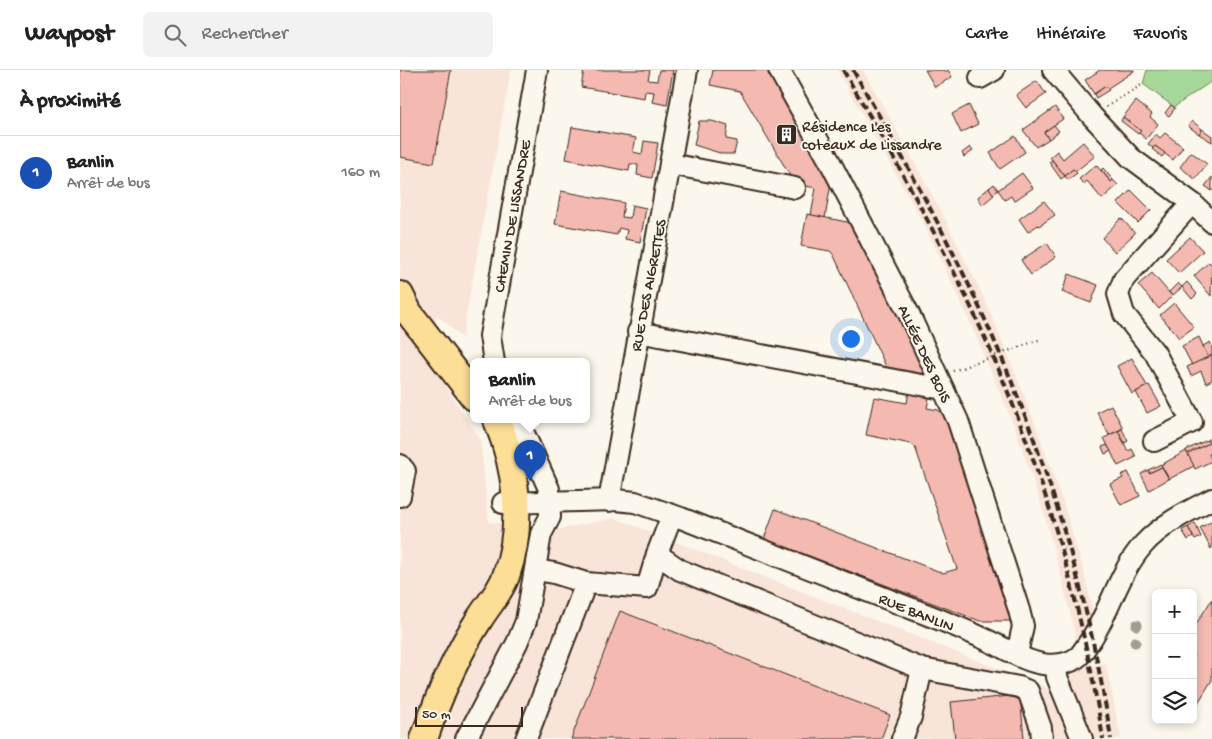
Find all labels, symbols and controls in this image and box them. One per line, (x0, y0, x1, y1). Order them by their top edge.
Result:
search box (143, 12, 493, 57)
text: Waypost (25, 20, 113, 49)
icon: search (161, 21, 189, 49)
text: Rechercher (201, 23, 288, 46)
text: Carte (965, 24, 1008, 45)
text: Itinéraire (1036, 24, 1106, 45)
text: Favoris (1134, 24, 1187, 45)
text: À proximité (20, 90, 121, 115)
place label: Résidence Les coteaux de Lissandre (802, 119, 942, 156)
building icon: Résidence Les coteaux de Lissandre (774, 122, 798, 146)
street label: CHEMIN DE LISSANDRE (492, 138, 537, 294)
text: Banlin (67, 152, 114, 175)
text: 1 (33, 164, 39, 183)
text: 160 m (341, 164, 380, 183)
text: Arrêt de bus (67, 175, 150, 194)
street label: RUE DES AIGRETTES (628, 217, 673, 353)
street label: ALLÉE DES BOIS (892, 303, 954, 407)
your location (838, 326, 864, 352)
popup (470, 358, 590, 423)
text: Banlin (489, 370, 535, 393)
text: Arrêt de bus (489, 393, 571, 412)
pin: 1 (514, 440, 546, 481)
map controls (1152, 589, 1197, 724)
button: + (1152, 589, 1197, 634)
street label: RUE BANLIN (875, 591, 956, 638)
button: − (1152, 634, 1197, 679)
button: layers (1152, 679, 1197, 724)
scale bar (415, 704, 522, 727)
text: 50 m (422, 707, 451, 724)

